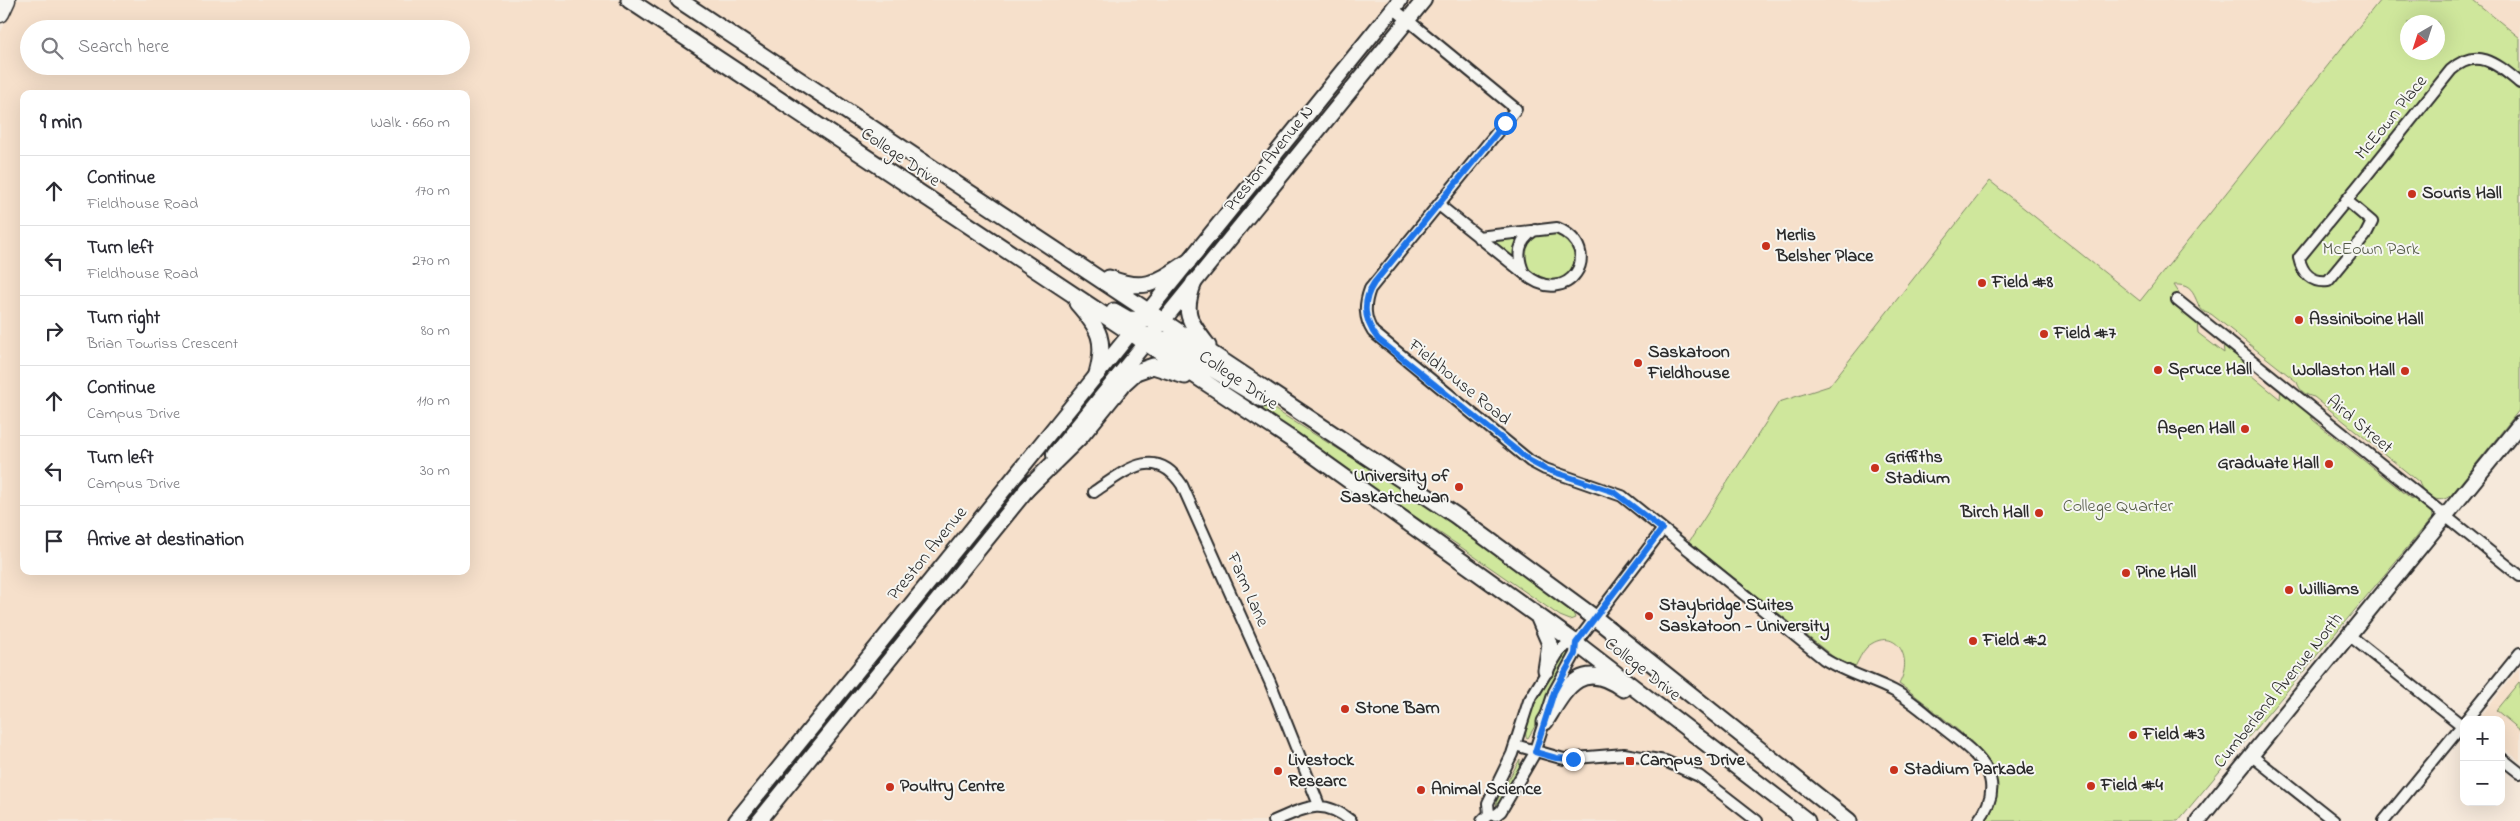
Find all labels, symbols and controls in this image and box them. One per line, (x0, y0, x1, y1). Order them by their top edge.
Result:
north arrow (2400, 15, 2445, 60)
search box (20, 20, 470, 75)
icon: search (38, 34, 66, 62)
text: Search here (78, 34, 169, 61)
street label: McEown Place (2350, 69, 2435, 166)
street label: Preston Avenue N (1219, 100, 1321, 218)
text: 9 min (40, 108, 82, 138)
text: Walk · 660 m (370, 111, 450, 135)
route start (1494, 112, 1517, 135)
street label: College Drive (854, 122, 946, 196)
text: Continue (87, 165, 155, 192)
icon: ahead (40, 177, 68, 205)
text: 170 m (415, 179, 450, 203)
place label: Souris Hall (2422, 181, 2502, 207)
marker: Souris Hall (2406, 188, 2418, 200)
text: Fieldhouse Road (87, 192, 198, 216)
place label: Merlis Belsher Place (1775, 223, 1874, 270)
text: Turn left (87, 235, 154, 262)
park label: McEown Park (2323, 237, 2420, 263)
marker: Merlis Belsher Place (1760, 240, 1772, 252)
icon: left (40, 247, 68, 275)
text: 270 m (412, 249, 450, 273)
text: Fieldhouse Road (87, 262, 198, 286)
place label: Field #8 (1991, 270, 2053, 296)
marker: Field #8 (1976, 277, 1988, 289)
text: Turn right (87, 305, 160, 332)
place label: Assiniboine Hall (2309, 307, 2424, 333)
marker: Assiniboine Hall (2293, 314, 2305, 326)
icon: right (40, 317, 68, 345)
text: 80 m (421, 319, 450, 343)
place label: Field #7 (2053, 321, 2116, 347)
marker: Field #7 (2038, 328, 2050, 340)
text: Brian Towriss Crescent (87, 332, 238, 356)
street label: Fieldhouse Road (1401, 333, 1516, 432)
place label: Saskatoon Fieldhouse (1647, 340, 1730, 387)
street label: College Drive (1192, 345, 1284, 419)
marker: Saskatoon Fieldhouse (1632, 357, 1644, 369)
place label: Spruce Hall (2168, 357, 2252, 383)
place label: Wollaston Hall (2292, 358, 2395, 384)
marker: Spruce Hall (2152, 364, 2164, 376)
marker: Wollaston Hall (2399, 365, 2411, 377)
text: Continue (87, 375, 155, 402)
icon: ahead (40, 387, 68, 415)
text: 110 m (416, 389, 450, 413)
street label: Aird Street (2320, 389, 2398, 461)
text: Campus Drive (87, 402, 180, 426)
place label: Aspen Hall (2157, 416, 2235, 442)
marker: Aspen Hall (2239, 423, 2251, 435)
text: Turn left (87, 445, 154, 472)
place label: Griffiths Stadium (1885, 445, 1950, 492)
place label: Graduate Hall (2217, 451, 2319, 477)
icon: left (40, 457, 68, 485)
marker: Graduate Hall (2323, 458, 2335, 470)
text: 30 m (420, 459, 450, 483)
marker: Griffiths Stadium (1869, 462, 1881, 474)
place label: University of Saskatchewan (1340, 464, 1450, 511)
text: Campus Drive (87, 472, 180, 496)
marker: University of Saskatchewan (1453, 481, 1465, 493)
park label: College Quarter (2063, 494, 2174, 521)
place label: Birch Hall (1960, 500, 2029, 526)
street label: Preston Avenue (882, 501, 975, 607)
marker: Birch Hall (2033, 507, 2045, 519)
icon: arrive (40, 527, 68, 555)
text: Arrive at destination (87, 527, 244, 554)
street label: Farm Lane (1219, 548, 1275, 632)
place label: Pine Hall (2136, 560, 2196, 586)
marker: Pine Hall (2120, 567, 2132, 579)
place label: Williams (2299, 577, 2359, 603)
marker: Williams (2283, 584, 2295, 596)
place label: Staybridge Suites Saskatoon - University (1659, 593, 1830, 641)
street label: Cumberland Avenue North (2208, 608, 2350, 774)
marker: Staybridge Suites Saskatoon - University (1643, 610, 1655, 622)
place label: Field #2 (1982, 628, 2046, 654)
street label: College Drive (1598, 632, 1687, 710)
marker: Field #2 (1967, 635, 1979, 647)
place label: Stone Barn (1355, 696, 1440, 722)
marker: Stone Barn (1339, 703, 1351, 715)
map controls (2460, 716, 2505, 806)
button: + (2460, 716, 2505, 761)
place label: Field #3 (2142, 722, 2205, 748)
marker: Field #3 (2127, 729, 2139, 741)
place label: Livestock Researc (1288, 748, 1355, 795)
route end (1562, 748, 1585, 771)
place label: Campus Drive (1640, 748, 1746, 774)
marker: Campus Drive (1624, 755, 1636, 767)
place label: Stadium Parkade (1904, 757, 2035, 783)
button: − (2460, 761, 2505, 806)
marker: Stadium Parkade (1888, 764, 1900, 776)
marker: Livestock Researc (1272, 765, 1284, 777)
place label: Field #4 (2100, 773, 2163, 799)
place label: Poultry Centre (900, 774, 1006, 801)
place label: Animal Science (1431, 777, 1542, 803)
marker: Field #4 (2085, 780, 2097, 792)
marker: Poultry Centre (884, 781, 896, 793)
marker: Animal Science (1415, 784, 1427, 796)

